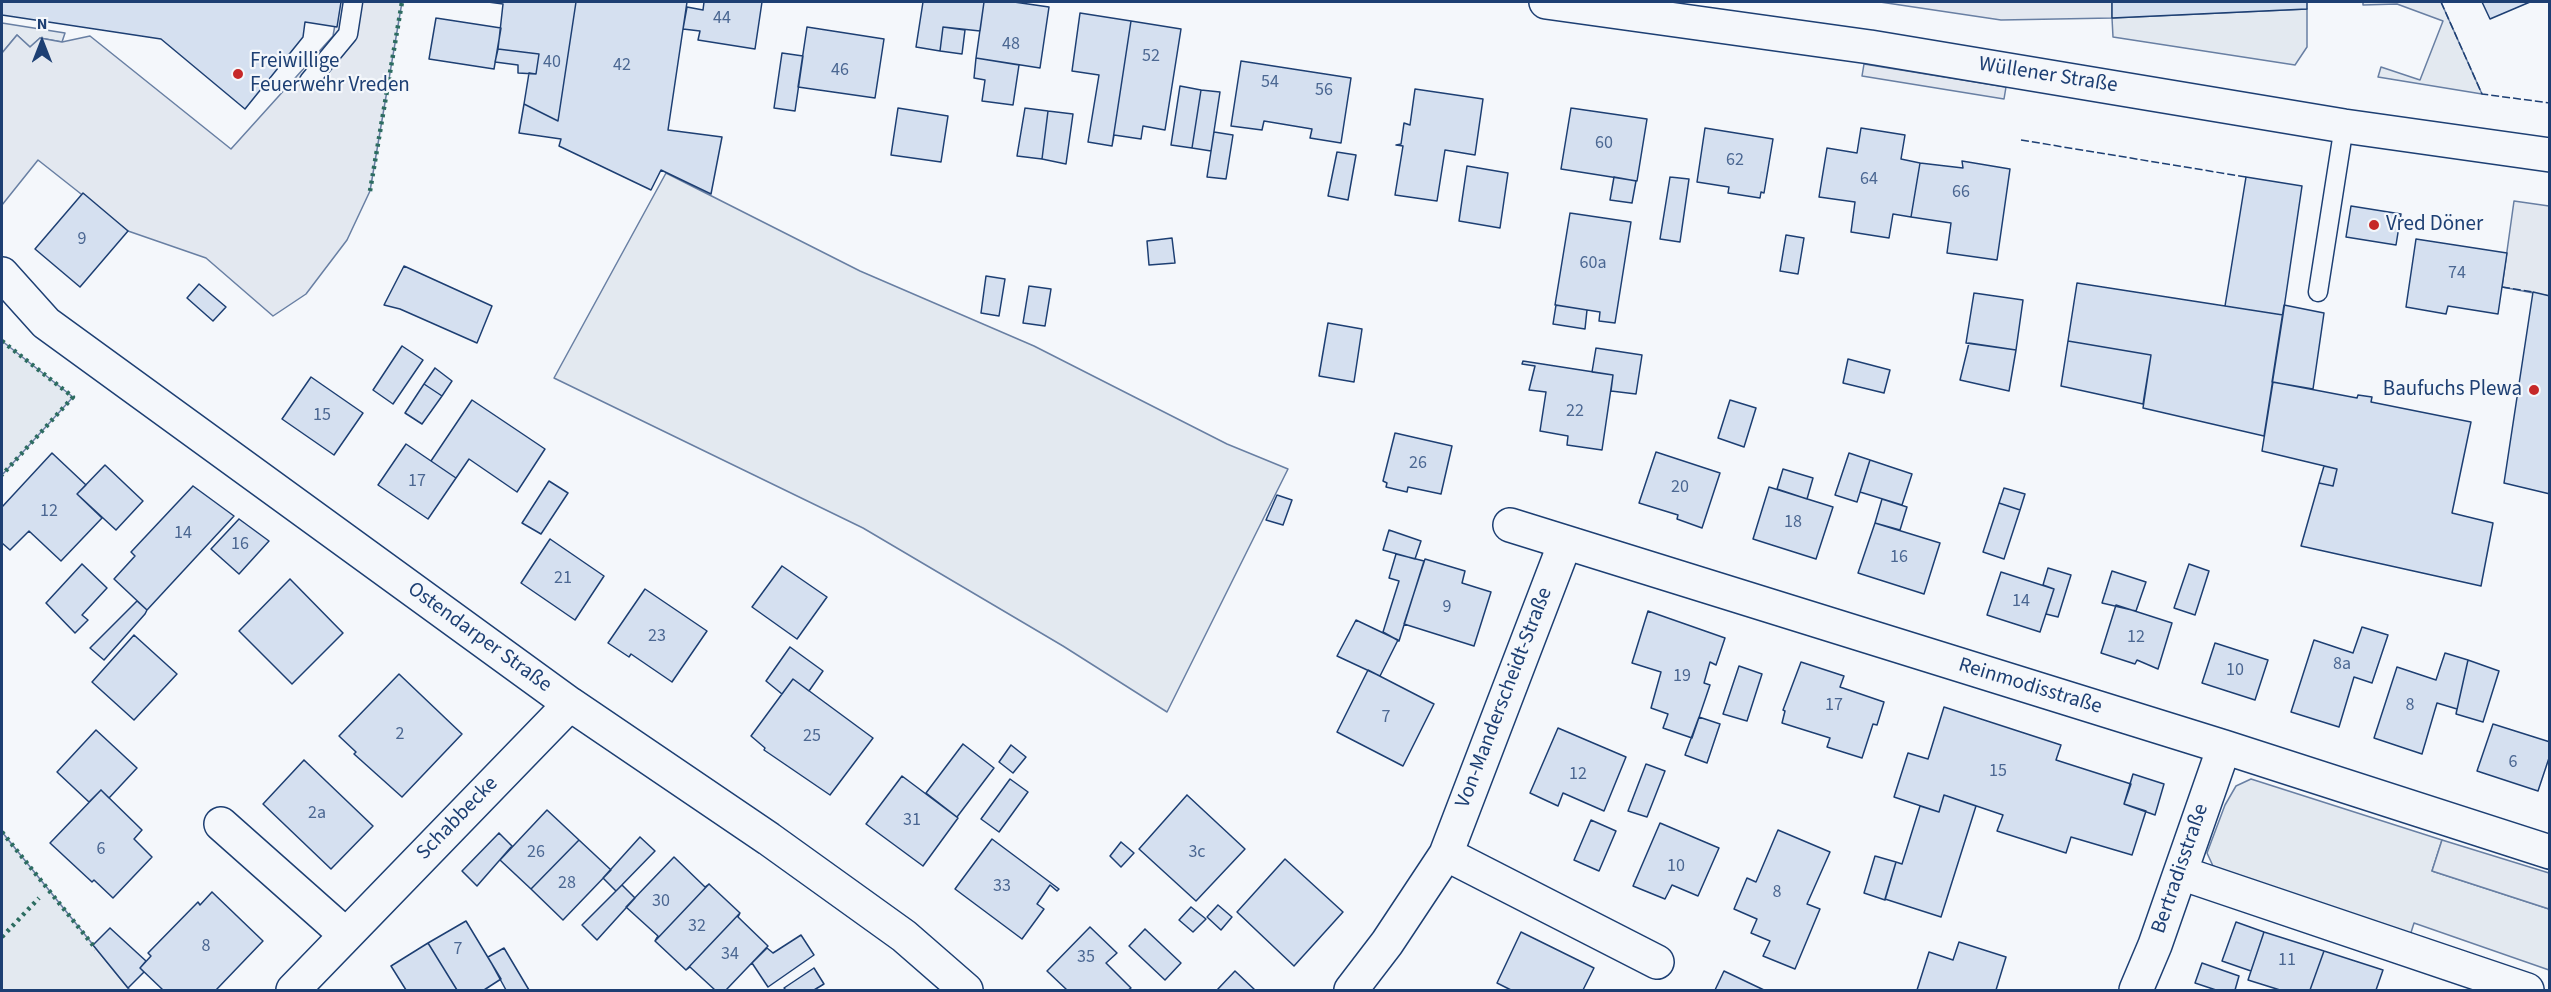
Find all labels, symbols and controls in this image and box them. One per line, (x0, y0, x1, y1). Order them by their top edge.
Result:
house number: 44 (713, 8, 731, 30)
north arrow (12, 12, 72, 72)
text: N (37, 13, 47, 35)
house number: 48 (1002, 34, 1020, 56)
house number: 52 (1142, 46, 1160, 68)
place label: Freiwillige Feuerwehr Vreden (250, 49, 410, 99)
house number: 40 (543, 52, 561, 74)
street label: Wüllener Straße (1977, 53, 2119, 99)
house number: 42 (613, 55, 631, 77)
house number: 46 (831, 60, 849, 82)
marker: Freiwillige Feuerwehr Vreden (231, 67, 245, 81)
house number: 54 (1261, 72, 1279, 94)
house number: 56 (1315, 80, 1333, 102)
house number: 60 (1595, 133, 1613, 155)
house number: 62 (1726, 150, 1744, 172)
house number: 64 (1860, 169, 1878, 191)
house number: 66 (1952, 182, 1970, 204)
place label: Vred Döner (2386, 212, 2483, 238)
marker: Vred Döner (2367, 218, 2381, 232)
house number: 9 (78, 229, 86, 251)
house number: 60a (1580, 253, 1606, 275)
house number: 74 (2448, 263, 2466, 285)
place label: Baufuchs Plewa (2383, 377, 2522, 403)
marker: Baufuchs Plewa (2527, 383, 2541, 397)
house number: 22 (1566, 401, 1584, 423)
house number: 15 (313, 405, 331, 427)
house number: 26 (1409, 453, 1427, 475)
house number: 17 (408, 471, 426, 493)
house number: 20 (1671, 477, 1689, 499)
house number: 12 (40, 501, 58, 523)
house number: 18 (1784, 512, 1802, 534)
house number: 14 (174, 523, 192, 545)
house number: 16 (231, 534, 249, 556)
house number: 16 (1890, 547, 1908, 569)
house number: 21 (554, 568, 572, 590)
street label: Ostendarper Straße (402, 577, 556, 699)
street label: Von-Manderscheidt-Straße (1451, 584, 1559, 812)
house number: 14 (2012, 591, 2030, 613)
house number: 9 (1443, 597, 1451, 619)
house number: 23 (648, 626, 666, 648)
house number: 12 (2127, 627, 2145, 649)
street label: Reinmodisstraße (1955, 653, 2105, 721)
house number: 8a (2333, 654, 2351, 676)
house number: 10 (2226, 660, 2244, 682)
house number: 19 (1673, 666, 1691, 688)
house number: 17 (1825, 695, 1843, 717)
house number: 8 (2406, 695, 2414, 717)
house number: 7 (1382, 707, 1390, 729)
house number: 2 (396, 724, 404, 746)
house number: 25 (803, 726, 821, 748)
house number: 6 (2509, 752, 2517, 774)
house number: 15 (1989, 761, 2007, 783)
house number: 12 (1569, 764, 1587, 786)
street label: Schabbecke (412, 772, 504, 866)
street label: Bertradisstraße (2147, 801, 2215, 937)
house number: 2a (308, 803, 326, 825)
house number: 31 (903, 810, 921, 832)
house number: 6 (97, 839, 105, 861)
house number: 26 (527, 842, 545, 864)
house number: 3c (1188, 842, 1206, 864)
house number: 10 (1667, 856, 1685, 878)
house number: 28 (558, 873, 576, 895)
house number: 33 (993, 876, 1011, 898)
house number: 8 (1773, 882, 1781, 904)
house number: 30 (652, 891, 670, 913)
house number: 32 (688, 916, 706, 938)
house number: 8 (202, 936, 210, 958)
house number: 7 (454, 939, 462, 961)
house number: 34 (721, 944, 739, 966)
house number: 35 (1077, 947, 1095, 969)
house number: 11 (2278, 950, 2296, 972)

